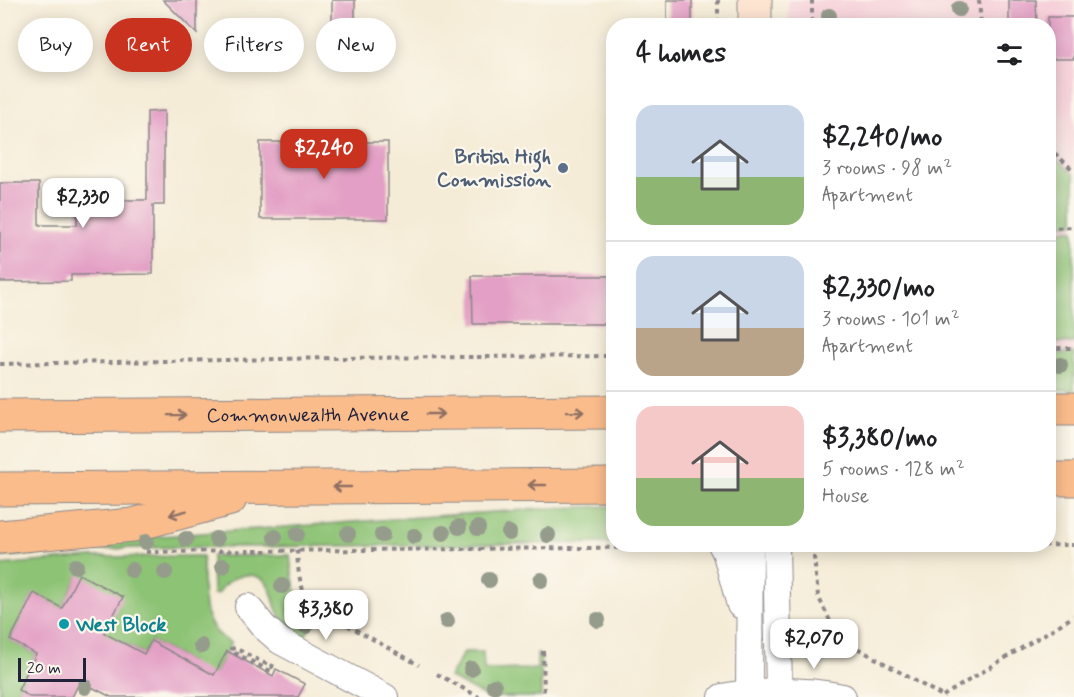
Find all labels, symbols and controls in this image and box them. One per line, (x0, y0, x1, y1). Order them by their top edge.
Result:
chip: Buy (18, 18, 93, 72)
chip: Rent (105, 18, 192, 72)
chip: Filters (204, 18, 304, 72)
chip: New (316, 18, 396, 72)
text: 4 homes (636, 37, 726, 71)
icon: filters (993, 38, 1026, 71)
text: $2,240/mo (822, 121, 942, 155)
pin: $2,240 (275, 129, 373, 180)
icon: home (684, 129, 756, 201)
text: $2,240 (294, 135, 354, 162)
place label: British High Commission (437, 144, 551, 194)
text: 3 rooms · 98 m² (822, 155, 952, 182)
marker: British High Commission (556, 161, 570, 175)
pin: $2,330 (34, 178, 132, 229)
text: Apartment (822, 182, 913, 209)
text: $2,330 (56, 184, 110, 211)
text: $2,330/mo (822, 272, 935, 306)
icon: home (684, 280, 756, 352)
text: 3 rooms · 101 m² (822, 306, 960, 333)
text: Apartment (822, 333, 913, 360)
street label: Commonwealth Avenue (206, 401, 410, 430)
one-way arrow (565, 407, 585, 418)
one-way arrow (425, 408, 445, 419)
one-way arrow (167, 409, 187, 421)
text: $3,380/mo (822, 422, 937, 456)
icon: home (684, 430, 756, 502)
text: 5 rooms · 128 m² (822, 456, 965, 483)
one-way arrow (528, 480, 548, 491)
one-way arrow (333, 481, 353, 493)
text: House (822, 483, 869, 510)
one-way arrow (169, 508, 188, 519)
pin: $3,380 (277, 590, 375, 641)
text: $3,380 (298, 596, 354, 623)
place label: West Block (75, 612, 166, 639)
marker: West Block (57, 617, 71, 631)
pin: $2,070 (765, 619, 863, 670)
text: $2,070 (784, 625, 844, 652)
scale bar (18, 655, 86, 682)
text: 20 m (27, 658, 61, 679)

